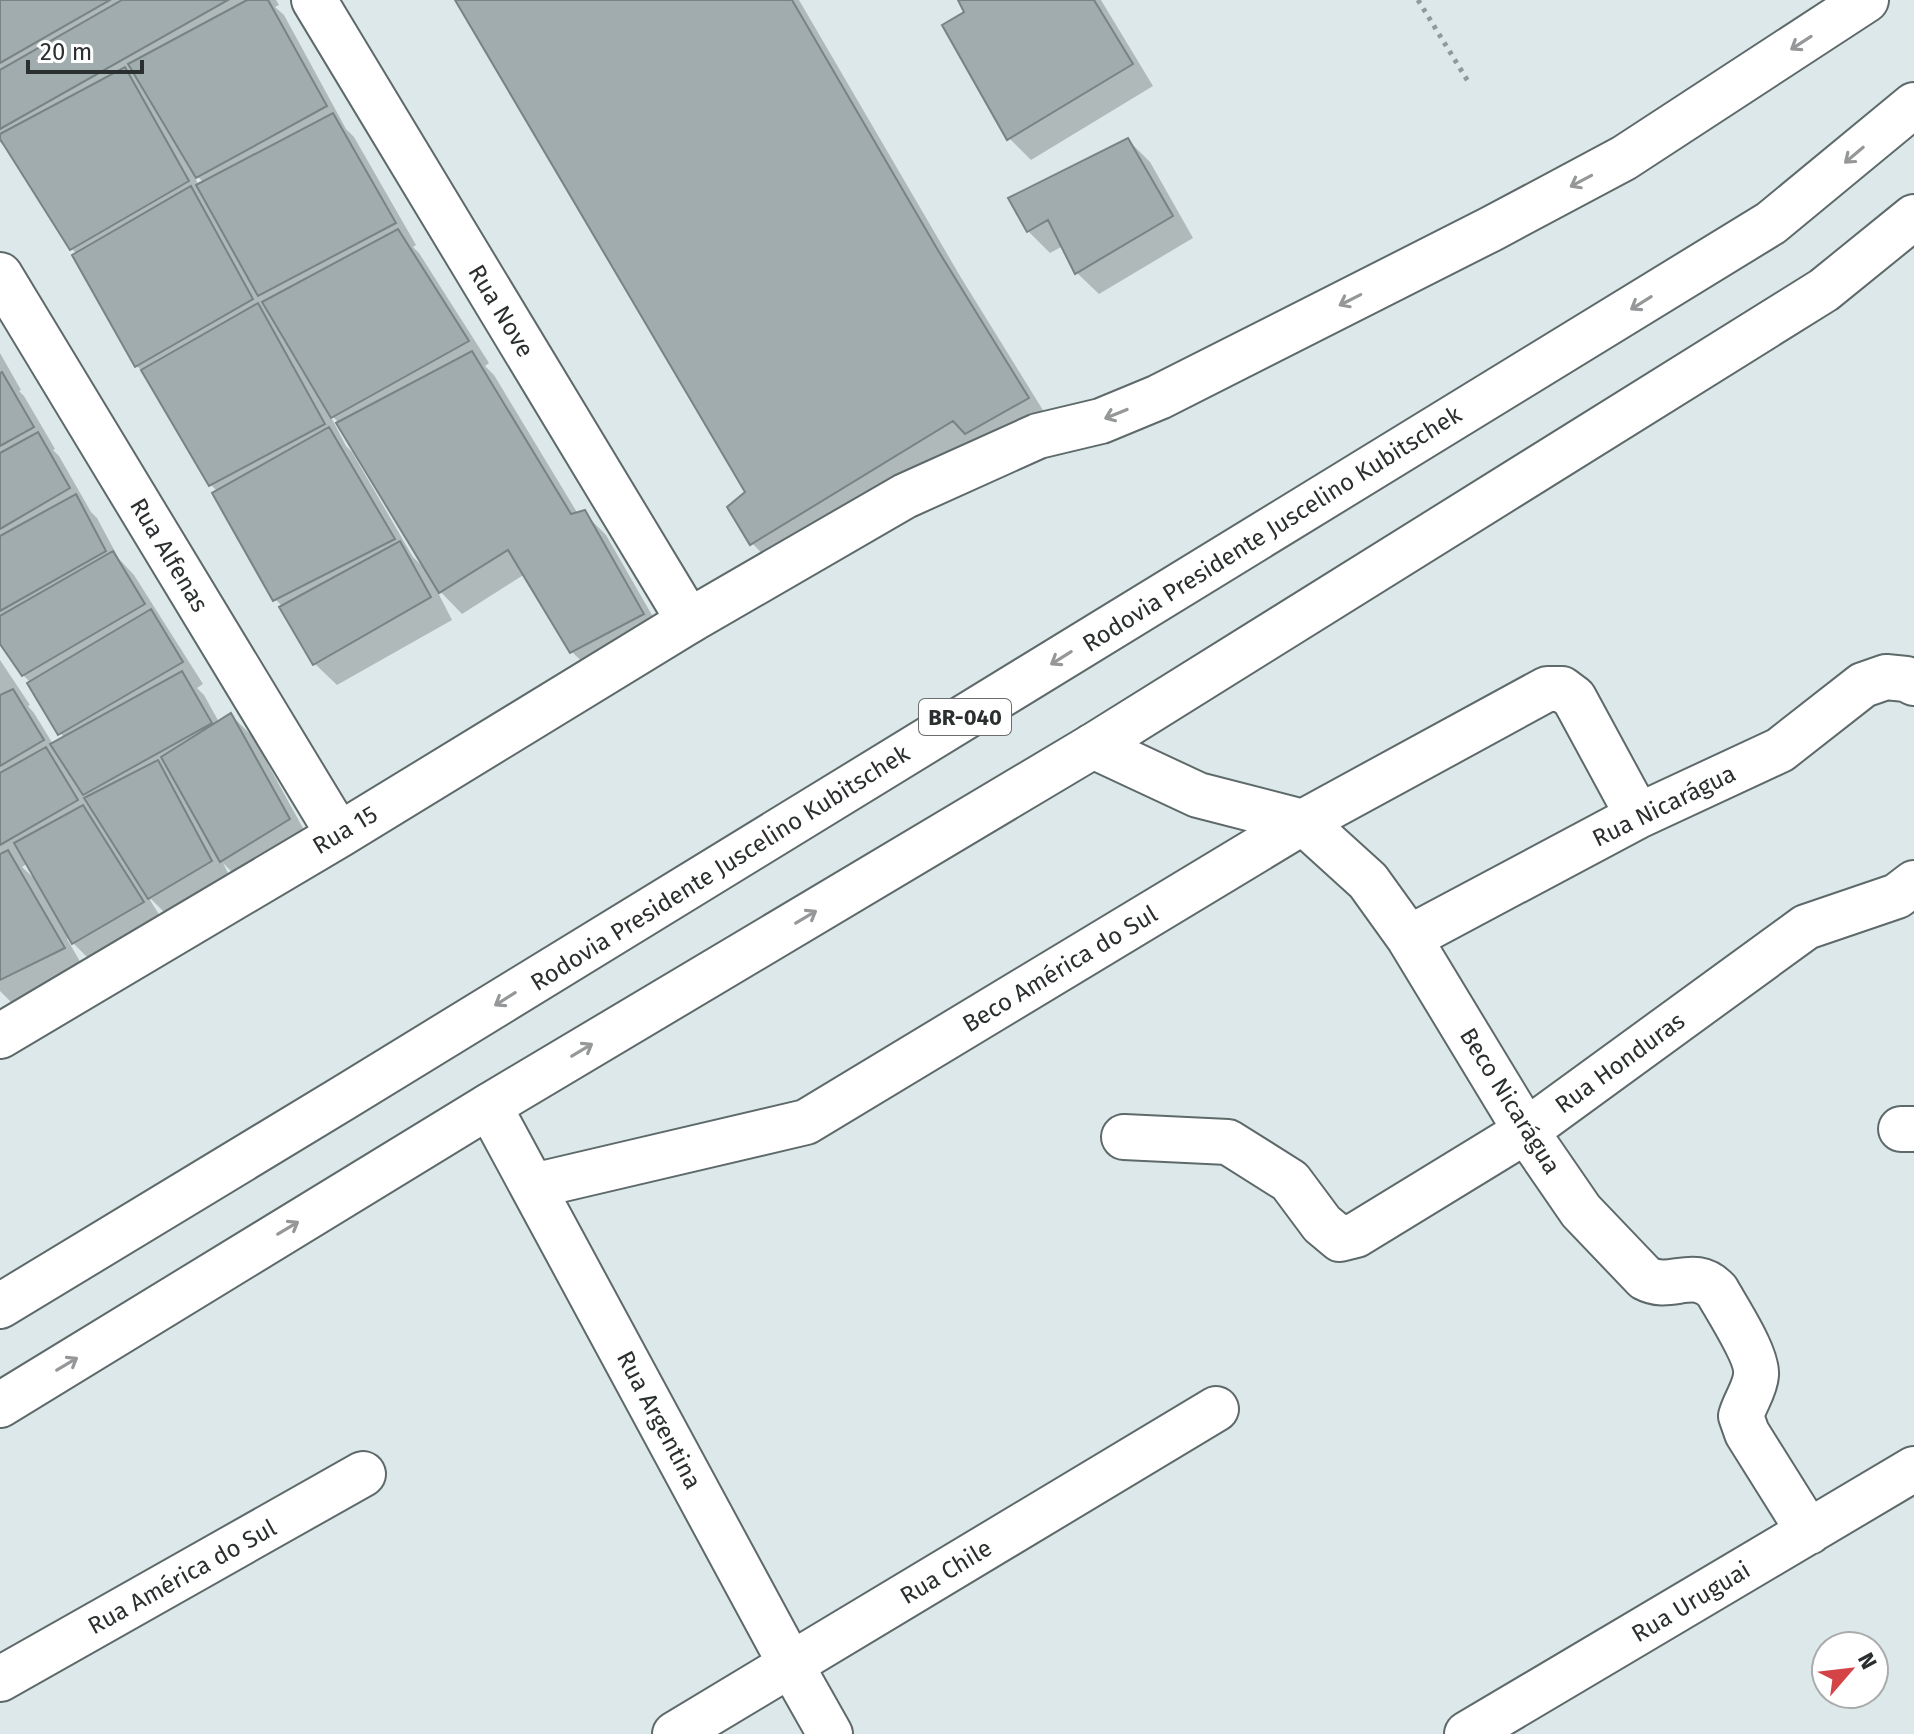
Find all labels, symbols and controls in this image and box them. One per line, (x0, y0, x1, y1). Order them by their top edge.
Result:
scale bar (28, 24, 142, 74)
one-way arrow (1790, 35, 1813, 51)
text: 20 m (40, 38, 92, 66)
one-way arrow (1844, 146, 1865, 164)
one-way arrow (1570, 173, 1593, 189)
street label: Rua Nove (462, 260, 540, 362)
one-way arrow (1338, 293, 1362, 309)
one-way arrow (1630, 295, 1653, 311)
street label: Rodovia Presidente Juscelino Kubitschek (1077, 400, 1467, 658)
one-way arrow (1104, 408, 1129, 423)
street label: Rua Alfenas (124, 493, 214, 617)
one-way arrow (1050, 651, 1073, 667)
road number: BR-040 (919, 699, 1011, 735)
street label: Rodovia Presidente Juscelino Kubitschek (525, 739, 915, 997)
street label: Rua Nicarágua (1588, 759, 1740, 853)
street label: Rua 15 (308, 800, 382, 860)
street label: Beco América do Sul (958, 900, 1162, 1038)
one-way arrow (794, 909, 817, 925)
one-way arrow (494, 991, 517, 1007)
street label: Rua Honduras (1550, 1007, 1690, 1119)
street label: Beco Nicarágua (1454, 1023, 1566, 1179)
one-way arrow (570, 1042, 594, 1057)
one-way arrow (276, 1220, 299, 1236)
street label: Rua Argentina (611, 1346, 707, 1494)
one-way arrow (55, 1356, 77, 1372)
street label: Rua América do Sul (83, 1514, 281, 1640)
street label: Rua Chile (895, 1534, 997, 1610)
street label: Rua Uruguai (1627, 1556, 1755, 1648)
north arrow (1810, 1630, 1890, 1710)
text: N (1852, 1648, 1883, 1674)

